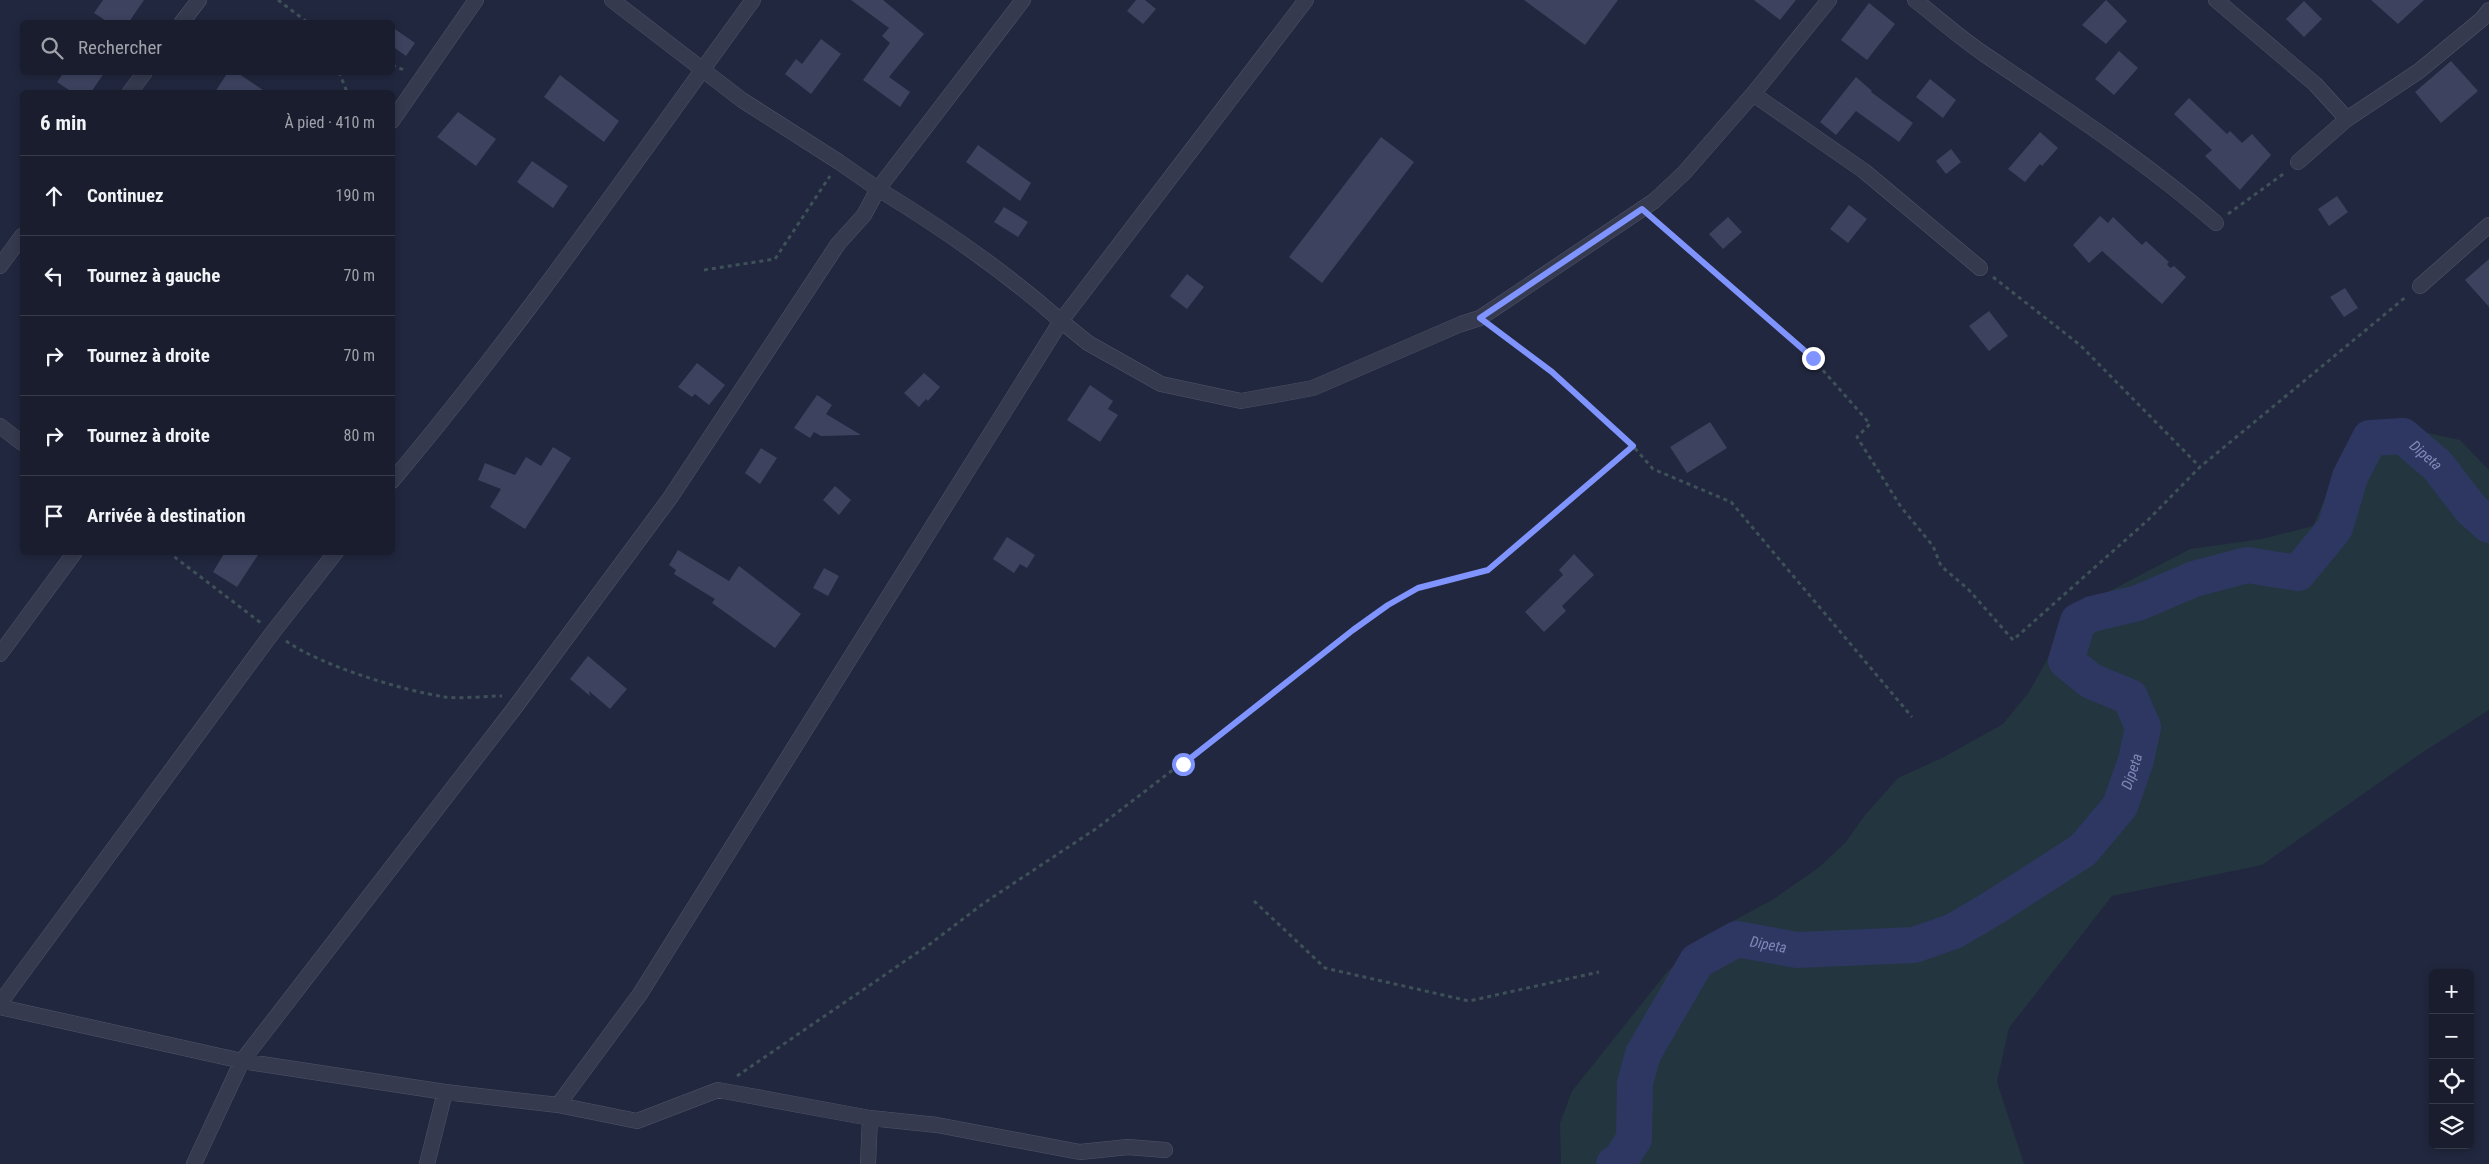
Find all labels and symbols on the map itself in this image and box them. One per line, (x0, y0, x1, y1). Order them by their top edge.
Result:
route end (1802, 347, 1825, 370)
water label: Dipeta (2406, 437, 2446, 473)
water label: Dipeta (2117, 752, 2146, 792)
route start (1172, 753, 1195, 776)
water label: Dipeta (1749, 933, 1788, 957)

